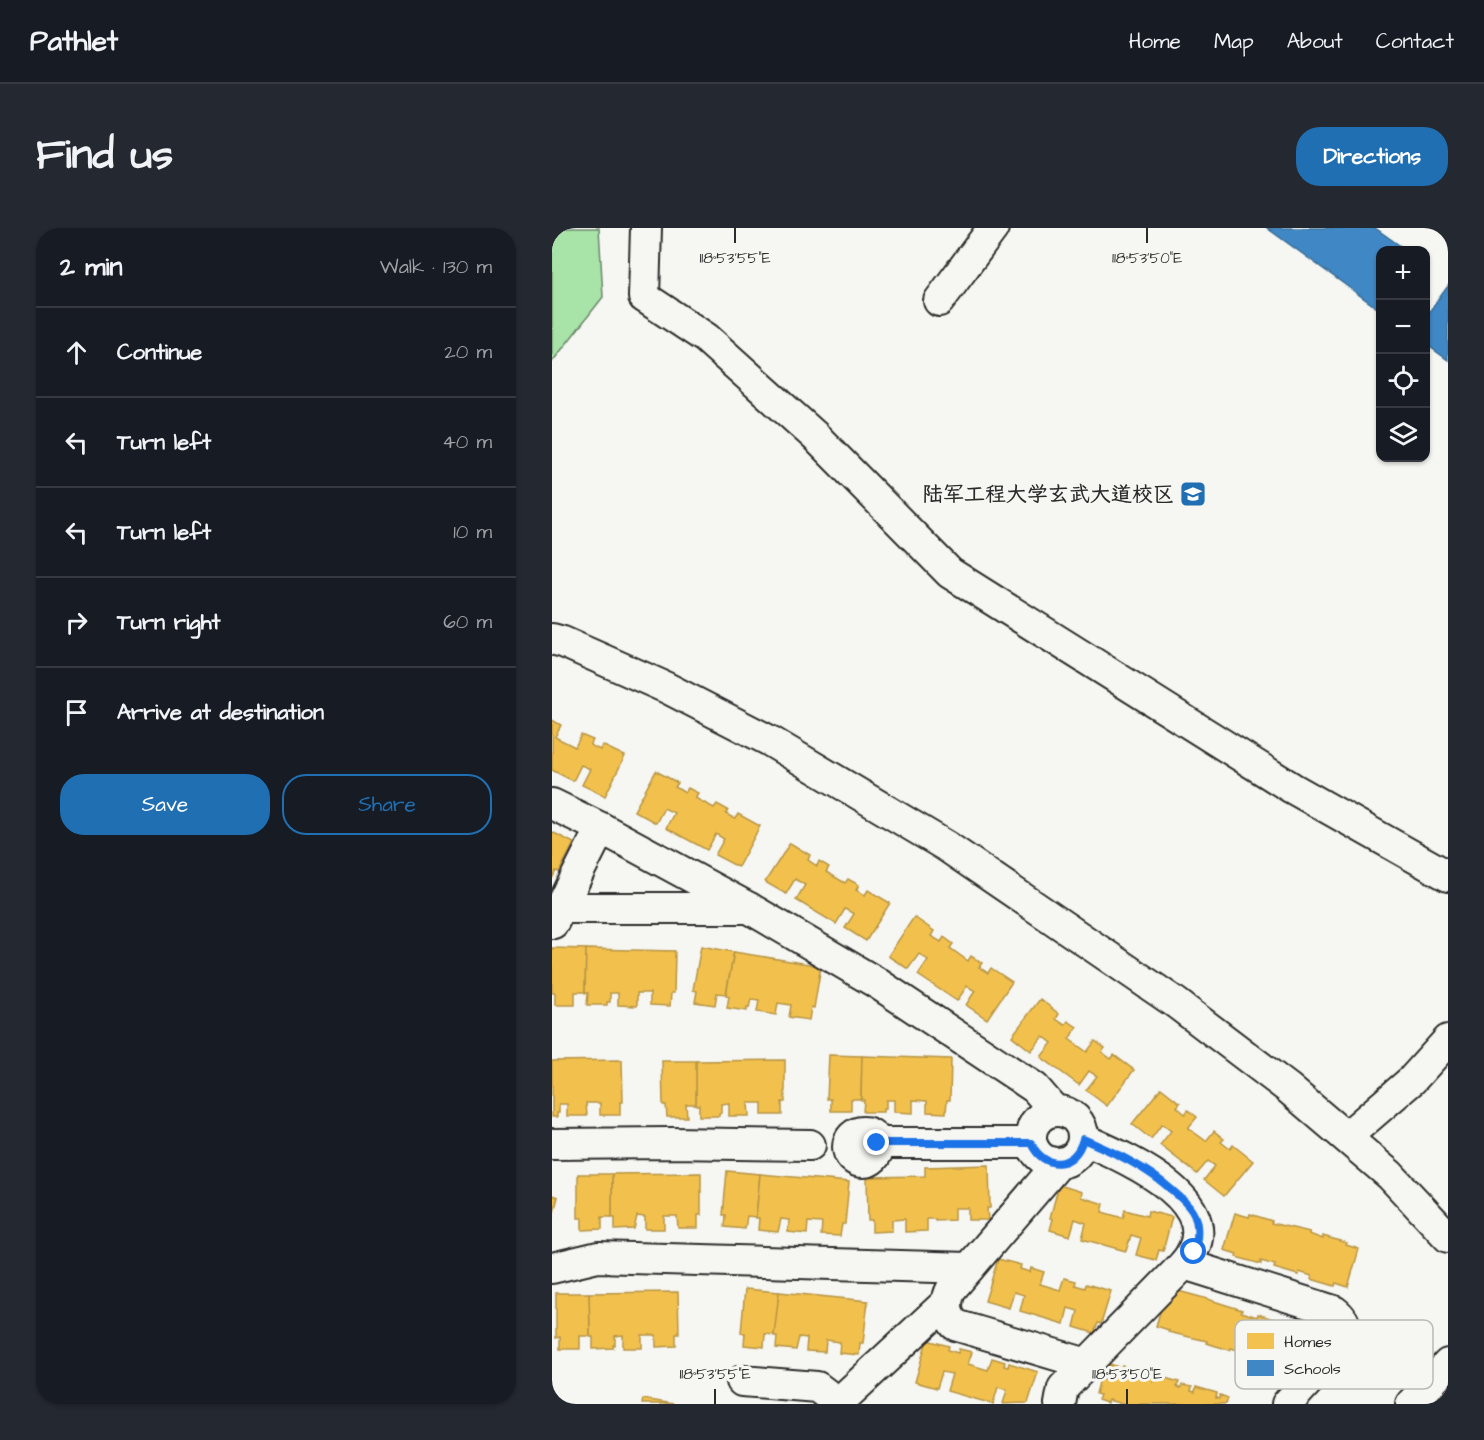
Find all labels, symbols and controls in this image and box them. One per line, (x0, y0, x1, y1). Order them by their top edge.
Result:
text: Pathlet (30, 22, 118, 61)
text: Home (1129, 27, 1181, 56)
text: Map (1214, 27, 1254, 56)
text: About (1287, 27, 1343, 56)
text: Contact (1376, 27, 1454, 56)
text: Find us (36, 127, 173, 185)
button: Directions (1296, 127, 1448, 186)
map controls (1376, 246, 1430, 462)
button: + (1376, 246, 1430, 300)
text: 118°53'55"E (699, 248, 771, 269)
text: 118°53'50"E (1112, 248, 1182, 269)
text: 2 min (60, 249, 122, 285)
text: Walk · 130 m (380, 253, 492, 281)
button: − (1376, 300, 1430, 354)
icon: ahead (60, 336, 93, 369)
text: Continue (117, 337, 202, 368)
text: 20 m (444, 338, 492, 366)
button: locate (1376, 354, 1430, 408)
button: layers (1376, 408, 1430, 462)
icon: left (60, 426, 93, 459)
text: Turn left (117, 427, 211, 458)
text: 40 m (442, 428, 492, 456)
school or university icon: 陆军工程大学玄武大道校区 (1178, 479, 1208, 509)
place label: 陆军工程大学玄武大道校区 (922, 480, 1174, 509)
icon: left (60, 516, 93, 549)
text: Turn left (117, 517, 211, 548)
text: 10 m (453, 518, 492, 546)
icon: right (60, 606, 93, 639)
text: Turn right (117, 607, 220, 638)
text: 60 m (443, 608, 492, 636)
icon: arrive (60, 696, 93, 729)
text: Arrive at destination (117, 697, 324, 728)
button: Save (60, 774, 270, 835)
button: Share (282, 774, 492, 835)
route end (863, 1129, 889, 1155)
route start (1180, 1238, 1206, 1264)
legend (1235, 1320, 1433, 1389)
text: Homes (1284, 1331, 1332, 1353)
text: Schools (1284, 1358, 1341, 1380)
text: 118°53'55"E (679, 1364, 751, 1385)
text: 118°53'50"E (1092, 1364, 1162, 1385)

